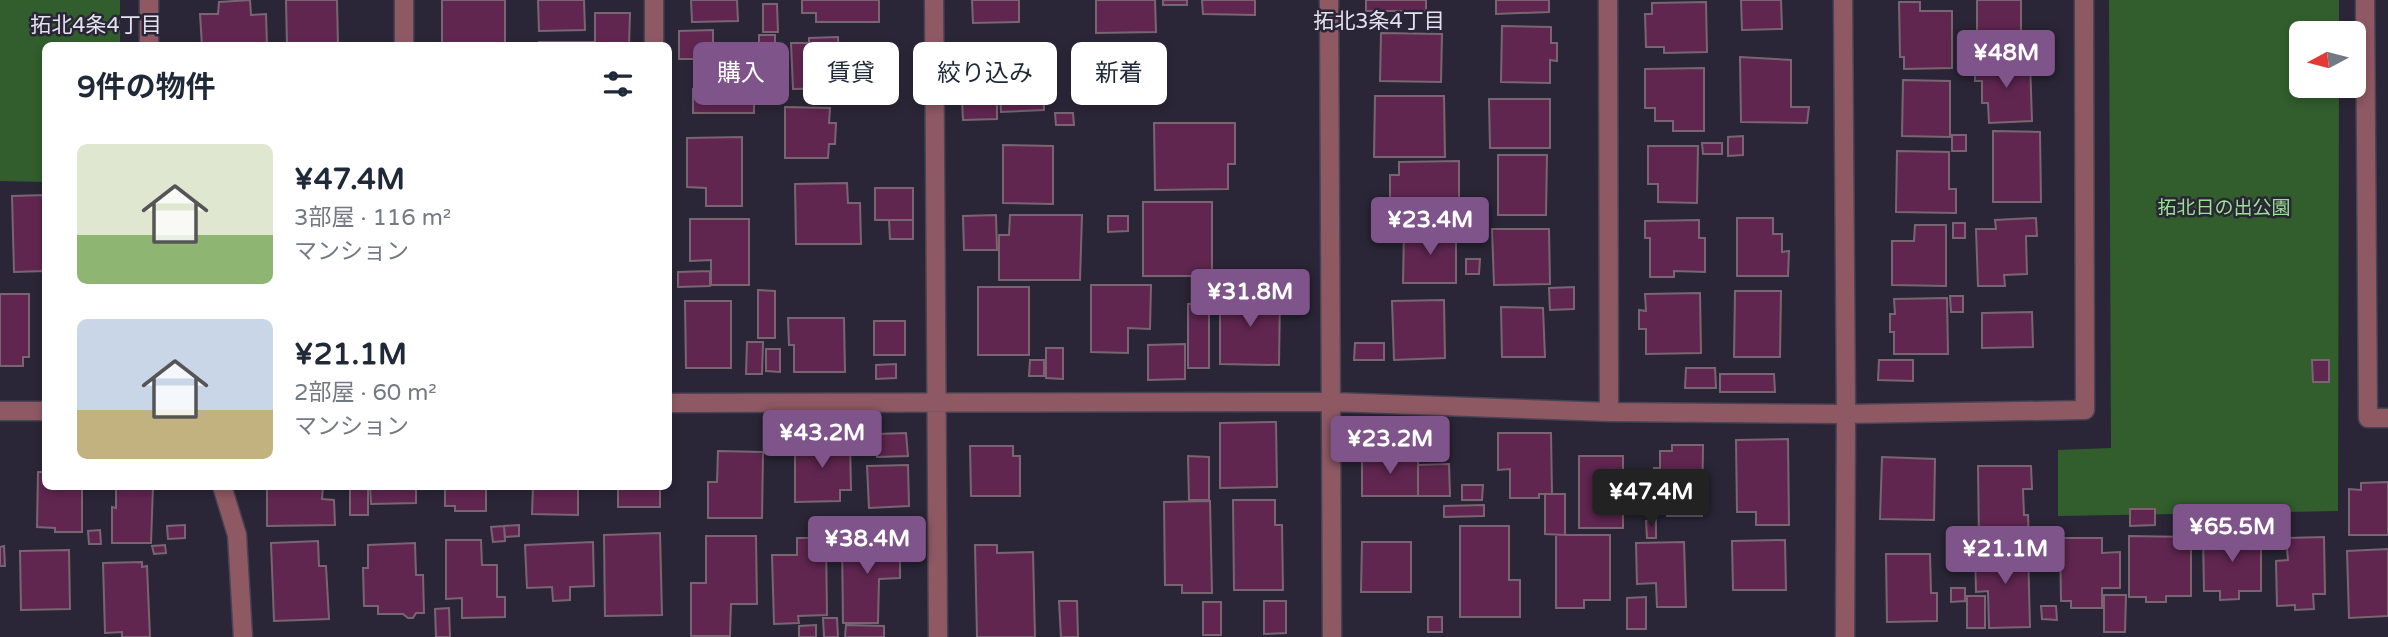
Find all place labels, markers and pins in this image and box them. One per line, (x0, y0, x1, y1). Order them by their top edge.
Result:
pin: ¥48M (1965, 31, 2047, 90)
pin: ¥23.4M (1373, 198, 1487, 257)
pin: ¥31.8M (1193, 270, 1307, 329)
pin: ¥43.2M (765, 410, 879, 470)
pin: ¥23.2M (1333, 416, 1447, 476)
pin: ¥47.4M (1594, 470, 1708, 529)
pin: ¥65.5M (2175, 504, 2289, 564)
pin: ¥38.4M (810, 516, 924, 576)
pin: ¥21.1M (1948, 526, 2062, 586)

